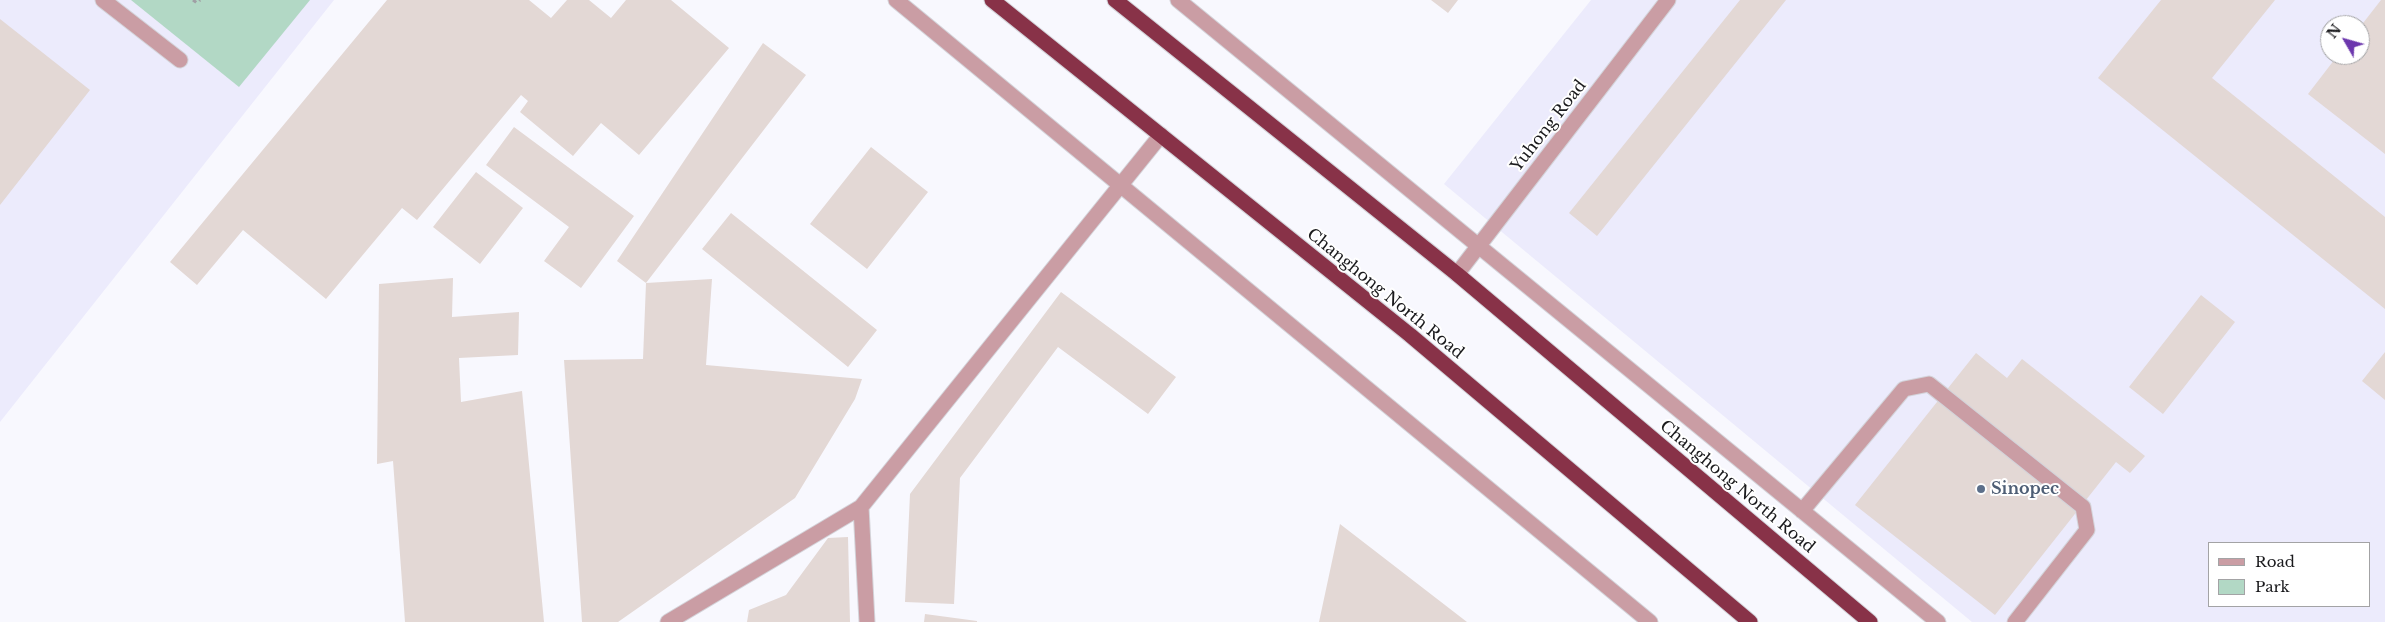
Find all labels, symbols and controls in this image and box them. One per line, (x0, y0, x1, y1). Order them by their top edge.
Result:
north arrow (2320, 15, 2370, 65)
text: N (2323, 21, 2345, 42)
street label: Yuhong Road (1507, 76, 1591, 176)
street label: Changhong North Road (1303, 225, 1467, 363)
street label: Changhong North Road (1656, 417, 1818, 557)
place label: Sinopec (1991, 479, 2059, 499)
marker: Sinopec (1975, 483, 1987, 495)
legend (2208, 542, 2370, 607)
text: Road (2255, 552, 2295, 571)
text: Park (2255, 577, 2290, 596)

